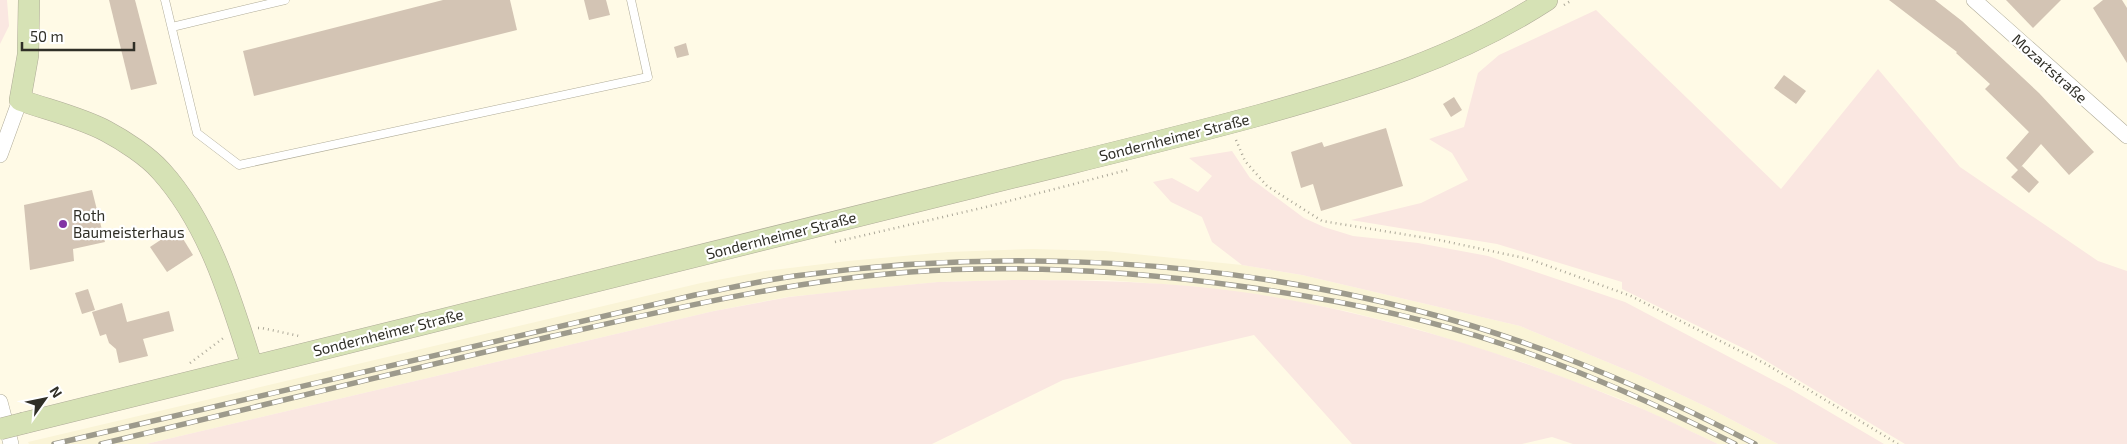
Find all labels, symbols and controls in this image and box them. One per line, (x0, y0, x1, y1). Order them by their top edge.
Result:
scale bar (22, 20, 135, 52)
text: 50 m (30, 27, 64, 45)
street label: Mozartstraße (2009, 30, 2091, 106)
street label: Sondernheimer Straße (1097, 110, 1251, 164)
place label: Roth Baumeisterhaus (73, 206, 185, 241)
street label: Sondernheimer Straße (704, 208, 858, 262)
marker: Roth Baumeisterhaus (57, 218, 69, 230)
street label: Sondernheimer Straße (311, 305, 465, 359)
north arrow (20, 374, 70, 424)
text: N (46, 383, 66, 401)

